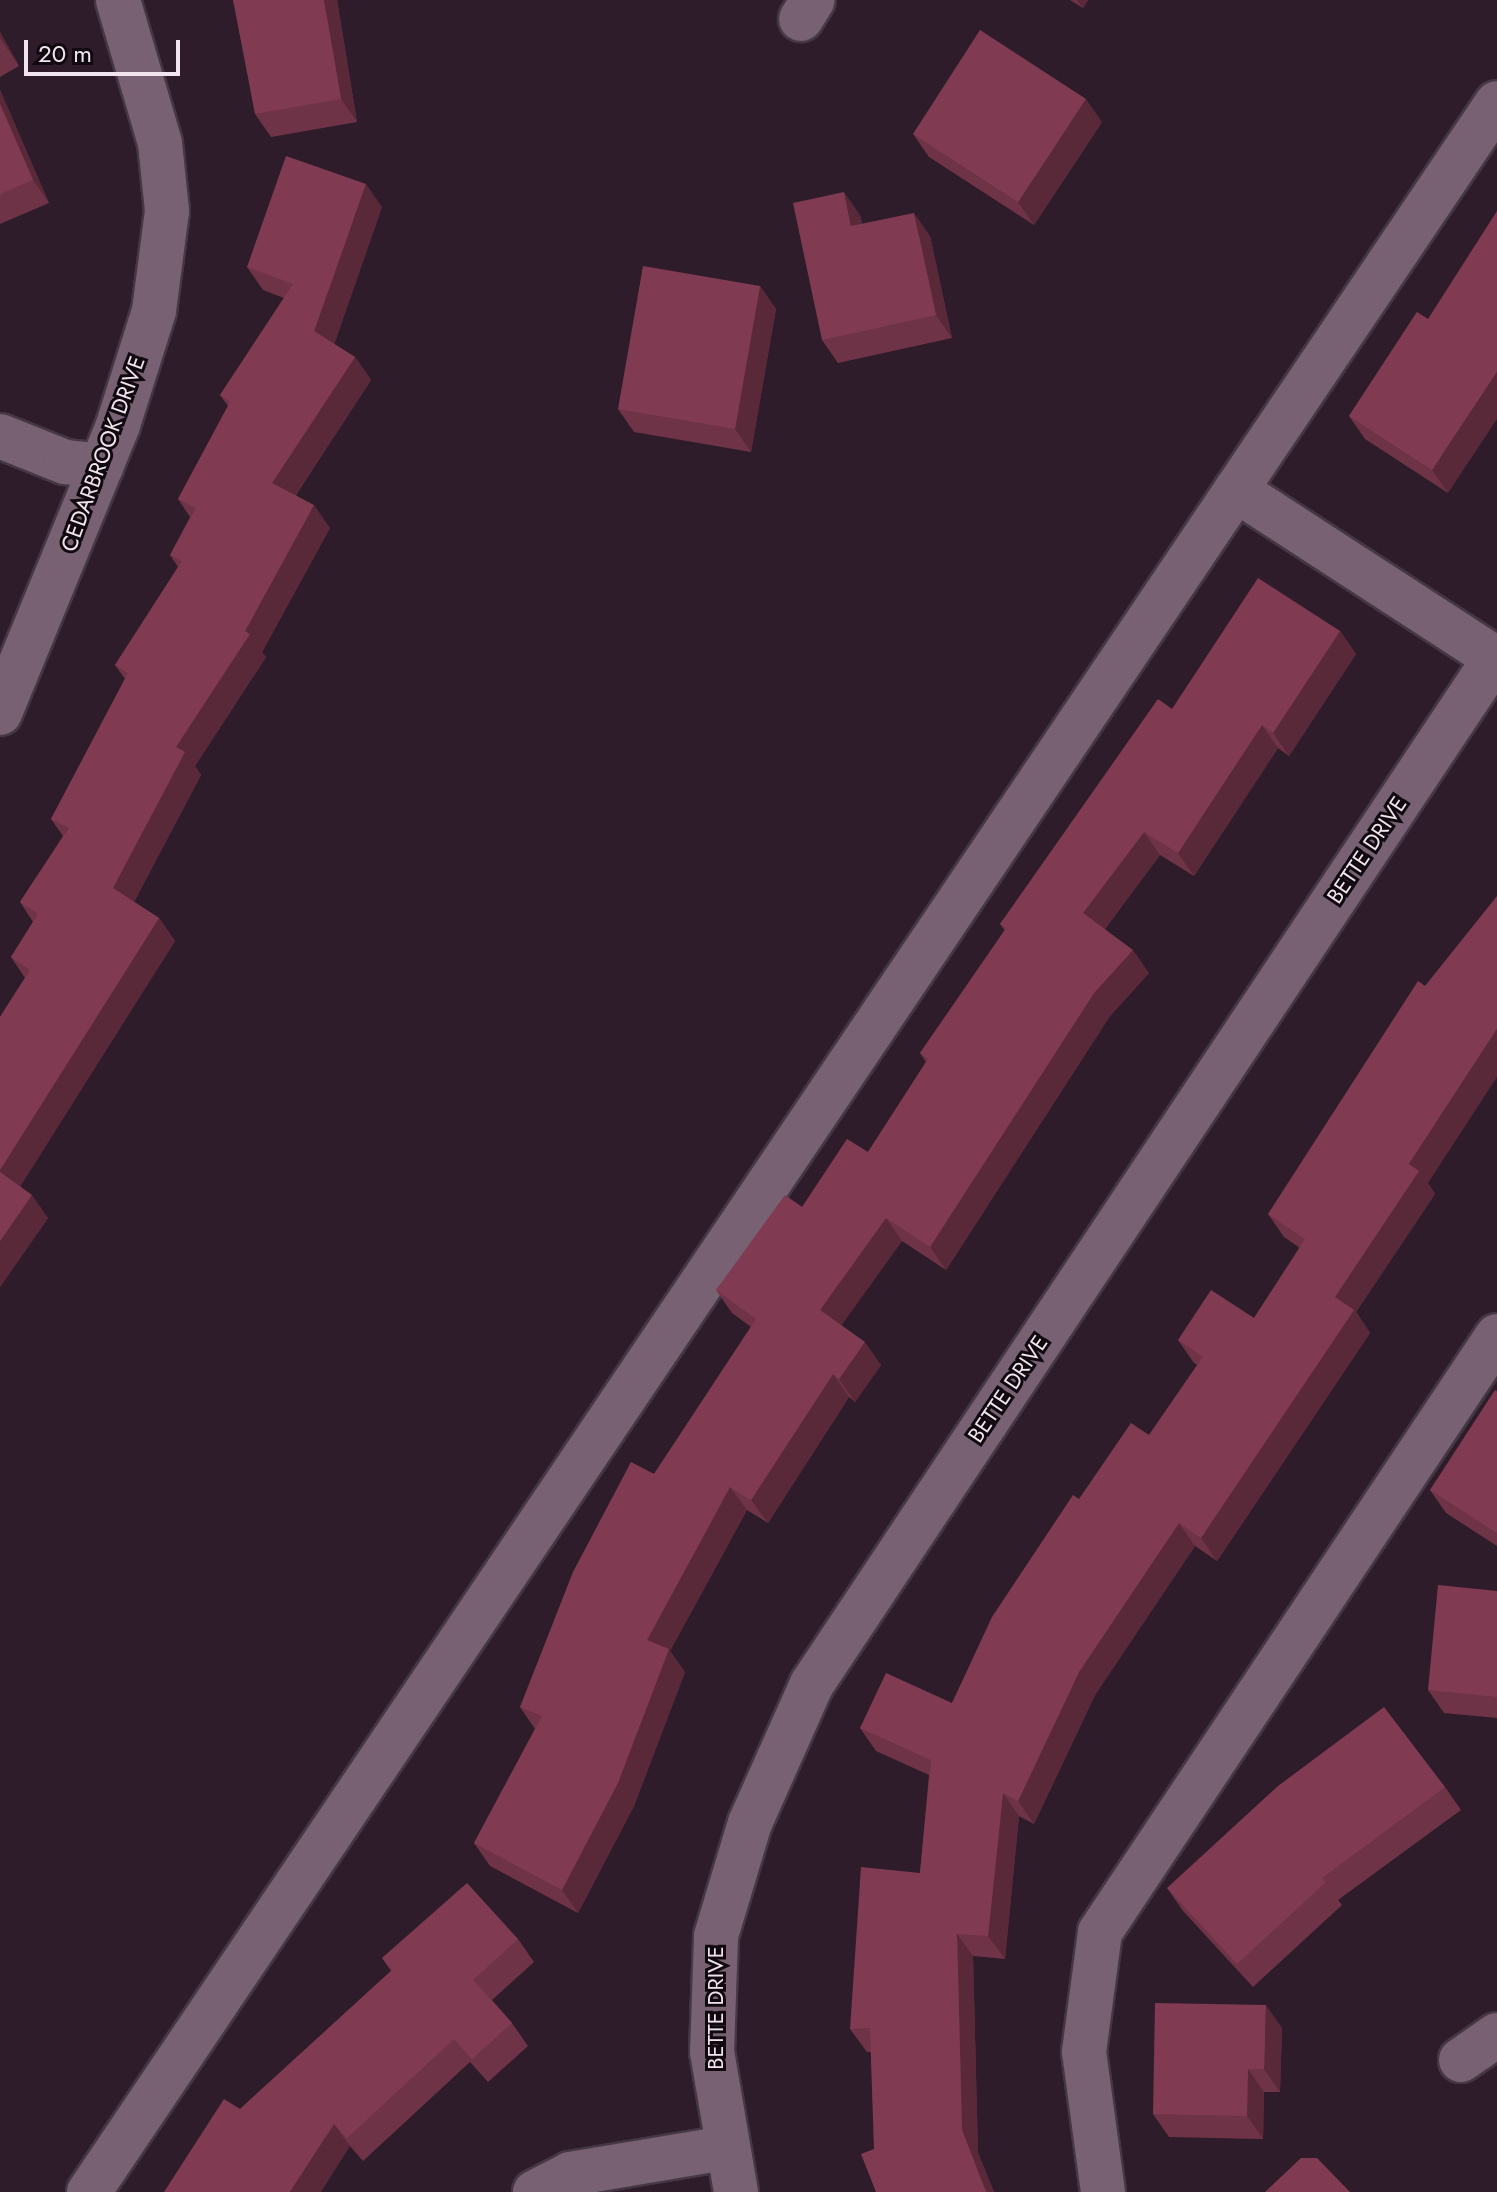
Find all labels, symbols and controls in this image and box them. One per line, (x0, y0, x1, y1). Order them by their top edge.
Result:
scale bar (28, 24, 184, 74)
text: 20 m (38, 36, 92, 71)
street label: CEDARBROOK DRIVE (55, 353, 151, 555)
street label: BETTE DRIVE (1322, 791, 1412, 909)
street label: BETTE DRIVE (963, 1330, 1053, 1448)
street label: BETTE DRIVE (703, 1946, 729, 2070)

